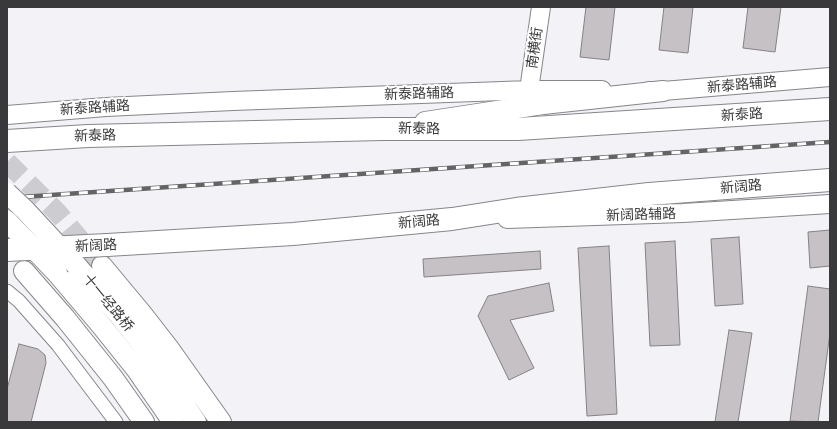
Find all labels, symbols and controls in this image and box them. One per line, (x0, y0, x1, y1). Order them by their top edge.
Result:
street label: 南横街 (524, 26, 546, 70)
street label: 新泰路辅路 (706, 74, 778, 96)
street label: 新泰路辅路 (384, 84, 454, 104)
street label: 新泰路辅路 (59, 97, 131, 119)
street label: 新泰路 (720, 105, 764, 125)
street label: 新泰路 (398, 120, 440, 138)
street label: 新泰路 (74, 127, 116, 145)
street label: 新阔路 (719, 177, 763, 197)
street label: 新阔路辅路 (606, 205, 676, 225)
street label: 新阔路 (397, 212, 441, 232)
street label: 新阔路 (75, 237, 117, 255)
street label: 十一经路桥 (79, 271, 137, 335)

